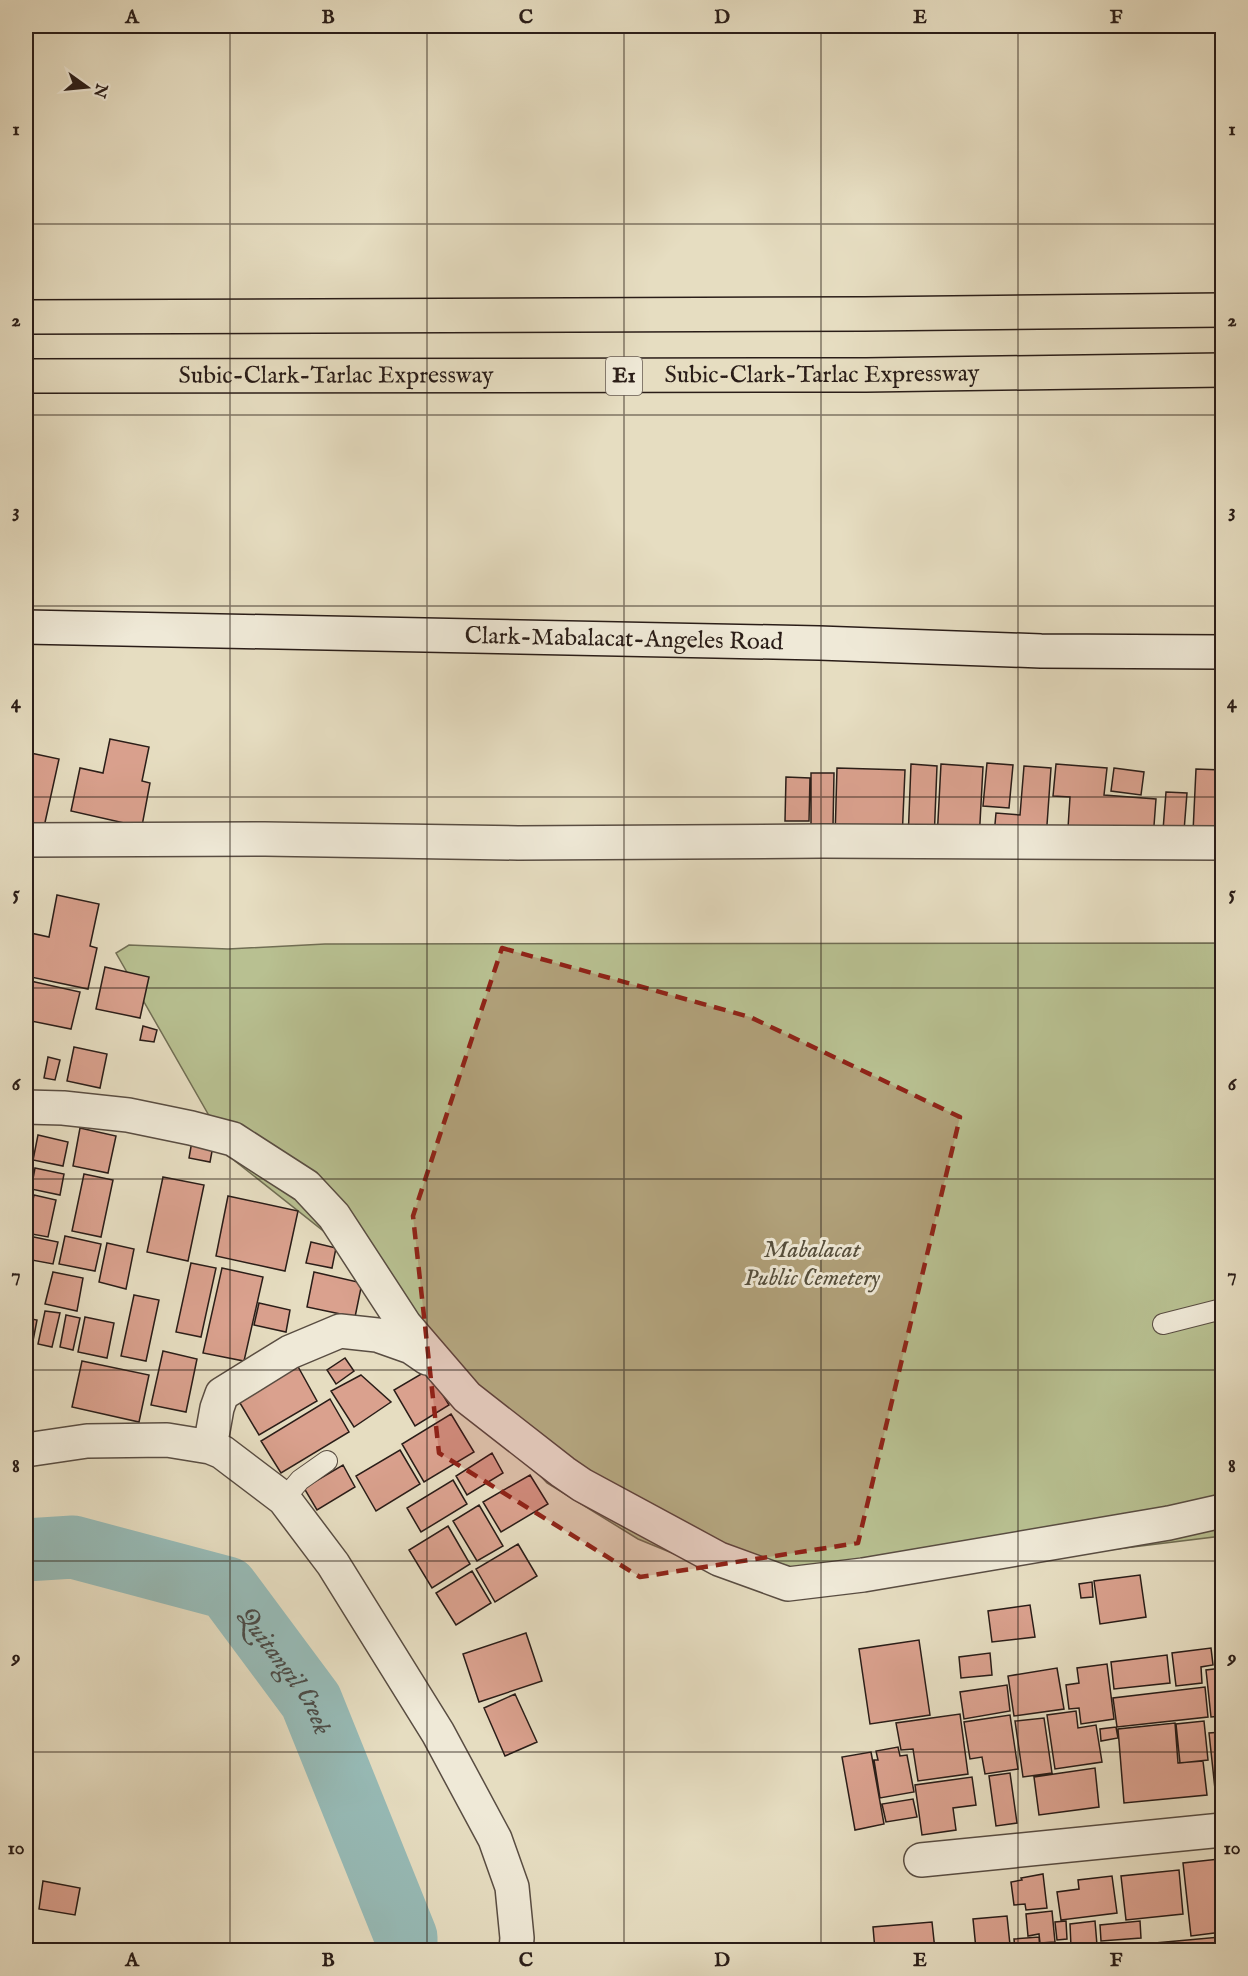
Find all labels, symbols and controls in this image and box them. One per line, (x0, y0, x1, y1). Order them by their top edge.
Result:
text: A (124, 5, 140, 30)
text: B (321, 5, 335, 30)
text: C (519, 5, 533, 30)
text: D (714, 5, 730, 30)
text: E (913, 5, 927, 30)
text: F (1110, 5, 1123, 30)
north arrow (57, 57, 117, 117)
text: N (88, 80, 111, 100)
text: 1 (12, 117, 20, 142)
text: 1 (1228, 117, 1236, 142)
text: 2 (11, 308, 21, 333)
text: 2 (1227, 308, 1237, 333)
road number: E1 (606, 357, 642, 395)
street label: Subic-Clark-Tarlac Expressway (664, 358, 980, 391)
street label: Subic-Clark-Tarlac Expressway (178, 360, 494, 391)
text: 3 (12, 499, 20, 524)
text: 3 (1228, 499, 1236, 524)
street label: Clark-Mabalacat-Angeles Road (464, 620, 784, 658)
text: 4 (11, 690, 22, 715)
text: 4 (1227, 690, 1238, 715)
text: 5 (12, 881, 20, 906)
text: 5 (1228, 881, 1236, 906)
text: 6 (12, 1072, 22, 1097)
text: 6 (1228, 1072, 1238, 1097)
park label: Mabalacat Public Cemetery (744, 1235, 881, 1294)
text: 7 (11, 1263, 21, 1288)
text: 7 (1227, 1263, 1237, 1288)
text: 8 (12, 1454, 20, 1479)
text: 8 (1228, 1454, 1236, 1479)
water label: Quitangil Creek (230, 1600, 339, 1740)
text: 9 (11, 1645, 21, 1670)
text: 9 (1227, 1645, 1237, 1670)
text: 10 (7, 1836, 25, 1861)
text: 10 (1223, 1836, 1241, 1861)
text: A (124, 1948, 140, 1973)
text: B (321, 1948, 335, 1973)
text: C (519, 1948, 533, 1973)
text: D (714, 1948, 730, 1973)
text: E (913, 1948, 927, 1973)
text: F (1110, 1948, 1123, 1973)

